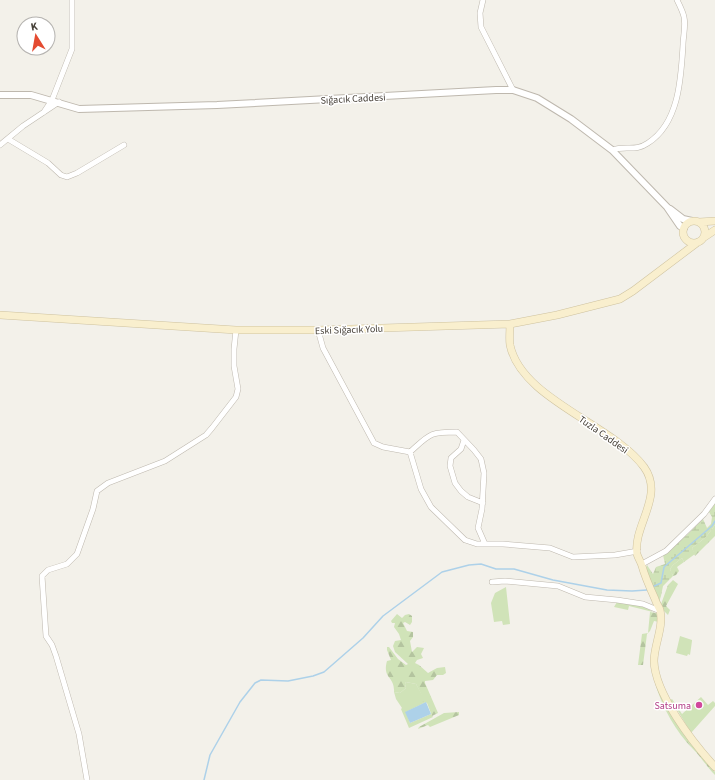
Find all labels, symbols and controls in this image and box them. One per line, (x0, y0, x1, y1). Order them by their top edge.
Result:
north arrow (16, 16, 56, 56)
text: K (29, 19, 39, 35)
street label: Sığacık Caddesi (320, 90, 386, 108)
street label: Eski Sığacık Yolu (315, 322, 383, 338)
street label: Tuzla Caddesi (576, 413, 631, 457)
place label: Satsuma (655, 699, 691, 713)
marker: Satsuma (694, 700, 704, 710)

